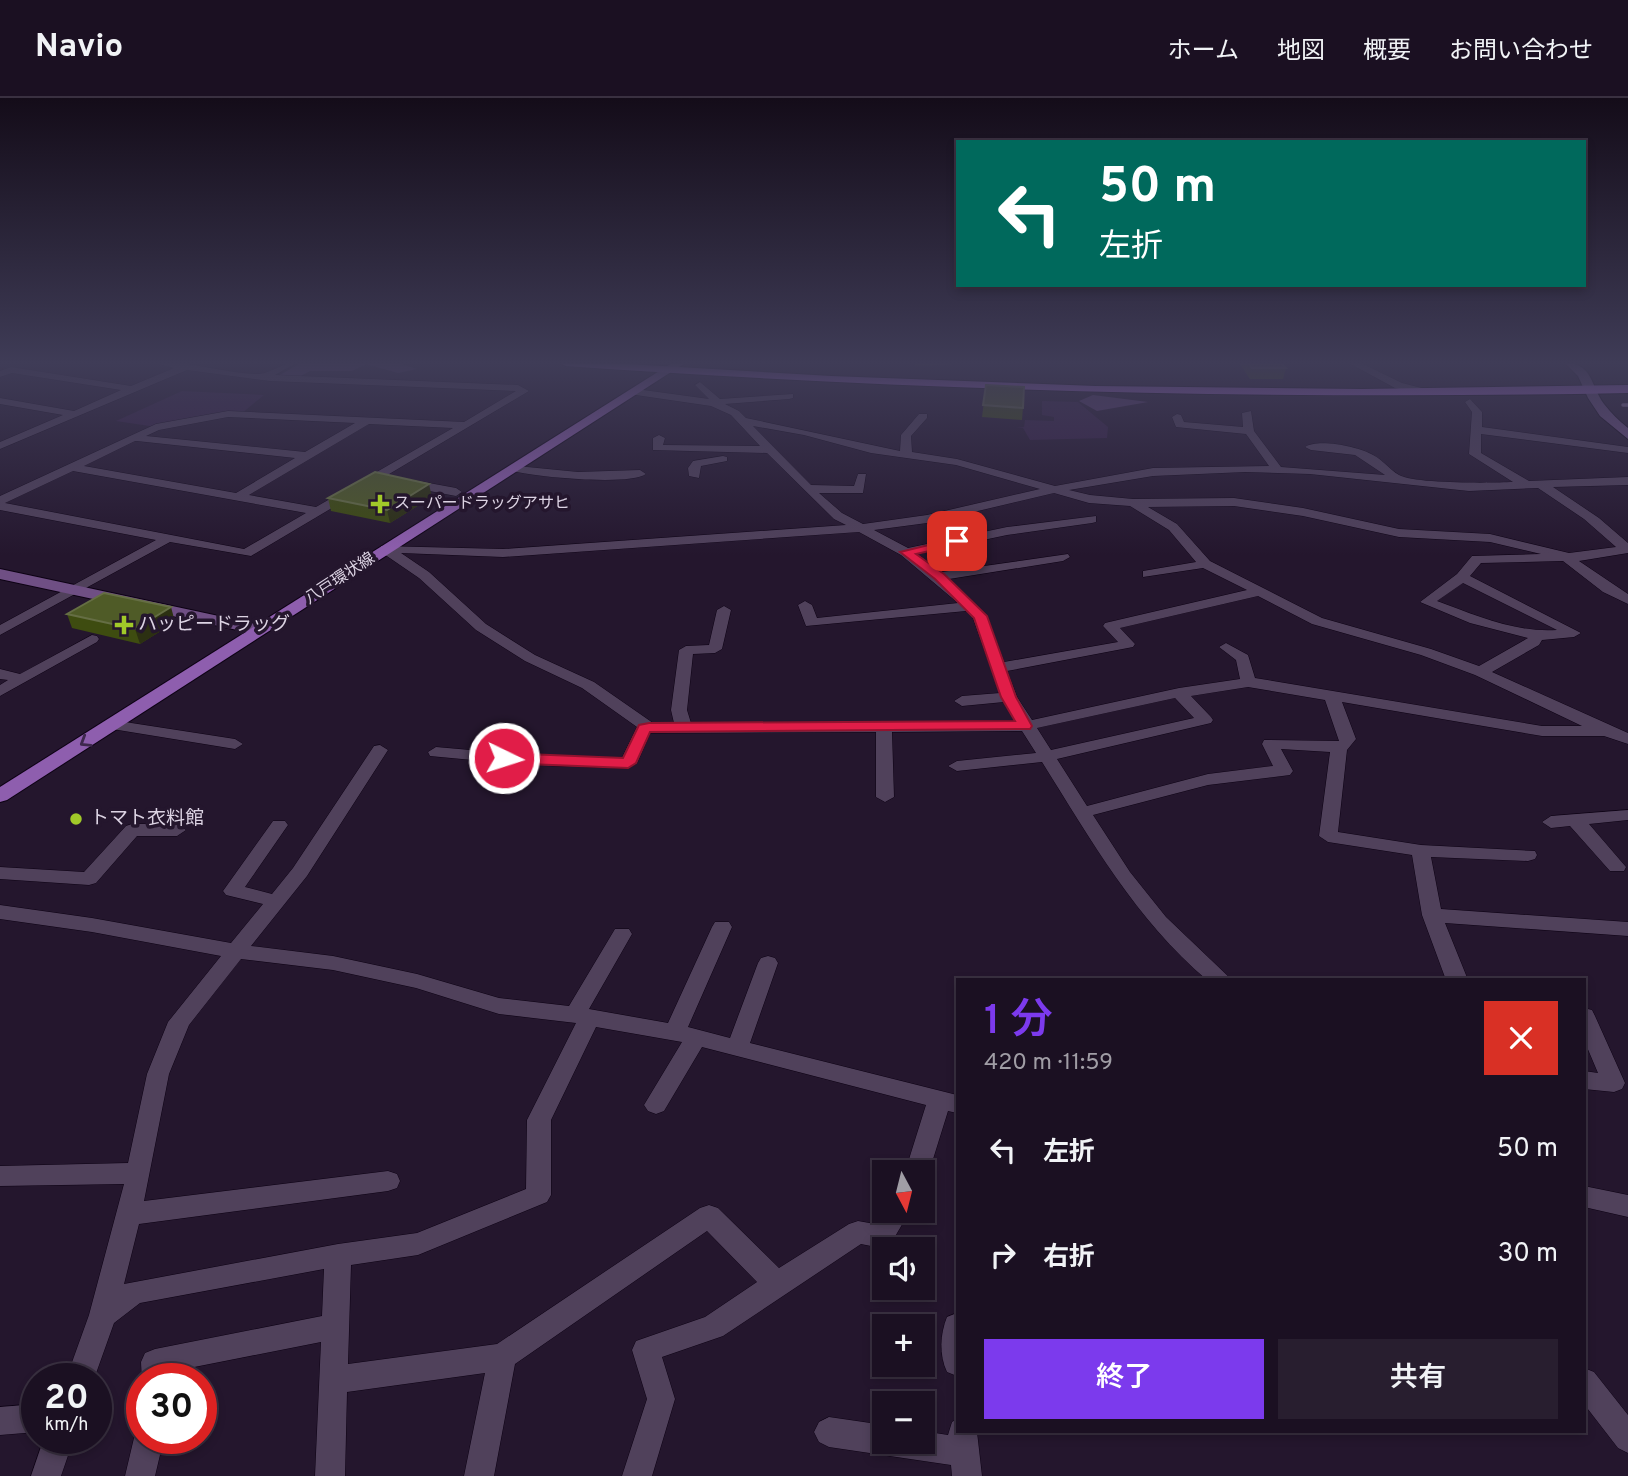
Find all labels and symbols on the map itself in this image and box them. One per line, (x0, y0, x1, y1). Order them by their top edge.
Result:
place label: スーパードラッグアサヒ (394, 494, 570, 514)
marker: スーパードラッグアサヒ (372, 496, 388, 512)
pin (927, 511, 987, 571)
street label: 八戸環状線 (301, 549, 379, 609)
place label: ハッピードラッグ (138, 613, 290, 637)
marker: ハッピードラッグ (116, 617, 132, 633)
position arrow (467, 721, 541, 795)
one-way arrow (80, 733, 93, 746)
place label: トマト衣料館 (90, 807, 204, 831)
marker: トマト衣料館 (68, 811, 84, 827)
north arrow (872, 1160, 934, 1223)
speed limit sign: 30 (126, 1363, 217, 1454)

